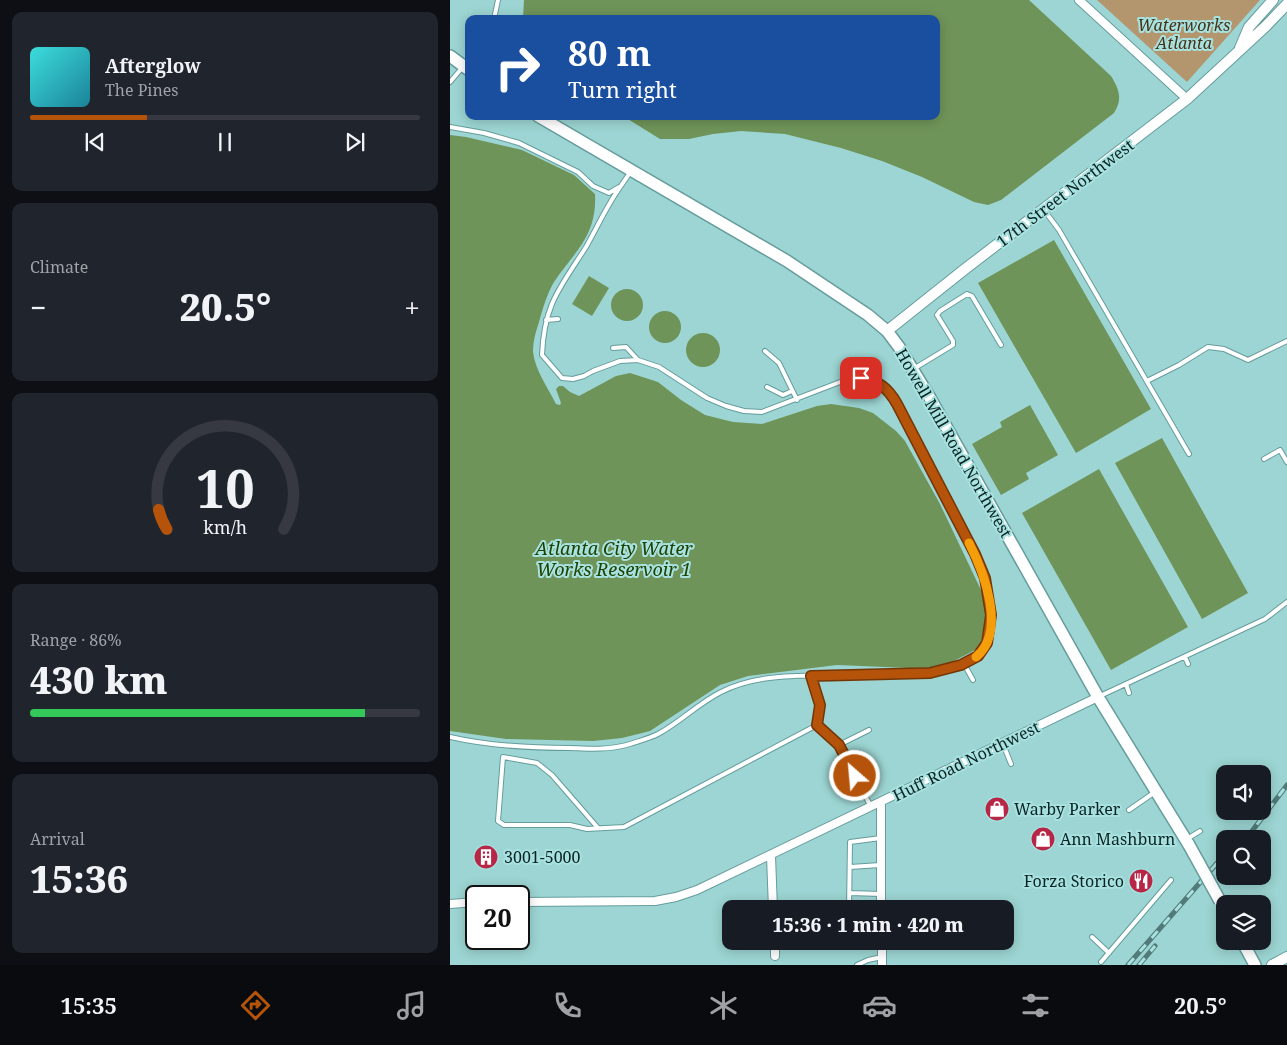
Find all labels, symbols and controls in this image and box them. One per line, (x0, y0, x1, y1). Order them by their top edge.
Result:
park label: Waterworks Atlanta (1138, 14, 1230, 54)
text: 80 m (568, 29, 651, 76)
icon: right (485, 35, 550, 100)
text: Afterglow (105, 53, 201, 79)
text: Turn right (568, 74, 677, 104)
text: The Pines (105, 79, 179, 101)
icon: previous (81, 128, 109, 156)
icon: pause (211, 128, 239, 156)
icon: next (341, 128, 369, 156)
street label: 17th Street Northwest (992, 134, 1138, 252)
text: Climate (30, 256, 88, 278)
text: 20.5° (179, 280, 271, 332)
text: − (30, 288, 46, 326)
text: + (404, 288, 420, 326)
street label: Howell Mill Road Northwest (891, 344, 1018, 542)
pin (840, 357, 882, 399)
icon: arrive (847, 364, 875, 392)
text: 10 (196, 452, 254, 523)
text: km/h (203, 515, 247, 539)
water label: Atlanta City Water Works Reservoir 1 (533, 536, 693, 581)
text: Range · 86% (30, 629, 122, 651)
text: 430 km (30, 653, 168, 705)
street label: Huff Road Northwest (889, 716, 1044, 806)
position arrow (828, 749, 880, 801)
map controls (1216, 765, 1271, 950)
button: sound (1216, 765, 1271, 820)
shop icon: Warby Parker (984, 796, 1010, 822)
place label: Warby Parker (1014, 798, 1121, 820)
shop icon: Ann Mashburn (1030, 826, 1056, 852)
text: Arrival (30, 828, 85, 850)
place label: Ann Mashburn (1060, 828, 1175, 850)
button: search (1216, 830, 1271, 885)
building icon: 3001-5000 (473, 844, 499, 870)
place label: 3001-5000 (504, 846, 581, 868)
text: 15:36 (30, 852, 128, 904)
restaurant icon: Forza Storico (1128, 868, 1154, 894)
place label: Forza Storico (1024, 870, 1124, 892)
speed limit sign: 20 (465, 885, 530, 950)
button: layers (1216, 895, 1271, 950)
text: 15:36 · 1 min · 420 m (772, 912, 964, 938)
icon: directions (238, 988, 273, 1023)
icon: music (394, 988, 429, 1023)
icon: phone (550, 988, 585, 1023)
icon: climate (706, 988, 741, 1023)
icon: car (862, 988, 897, 1023)
icon: filters (1018, 988, 1053, 1023)
text: 15:35 (61, 990, 117, 1020)
text: 20.5° (1174, 990, 1226, 1020)

